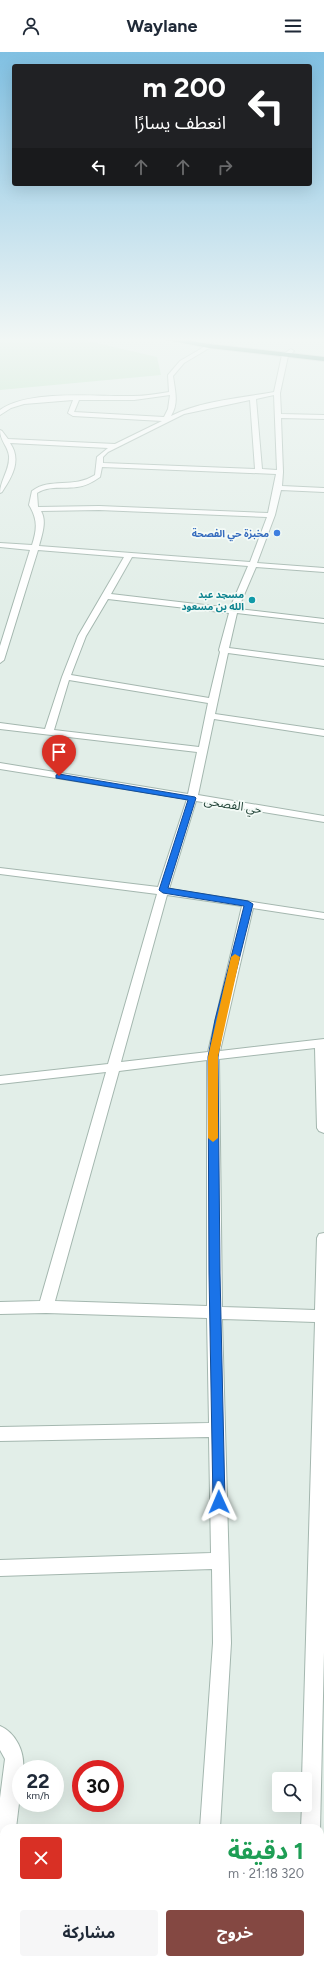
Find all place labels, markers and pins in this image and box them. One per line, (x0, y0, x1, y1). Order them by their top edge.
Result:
place label: مخبزة حي الفصحة (192, 527, 269, 542)
marker: مخبزة حي الفصحة (272, 528, 282, 538)
place label: مسجد عبد الله بن مسعود (181, 588, 244, 613)
marker: مسجد عبد الله بن مسعود (247, 595, 257, 605)
pin (42, 735, 76, 776)

